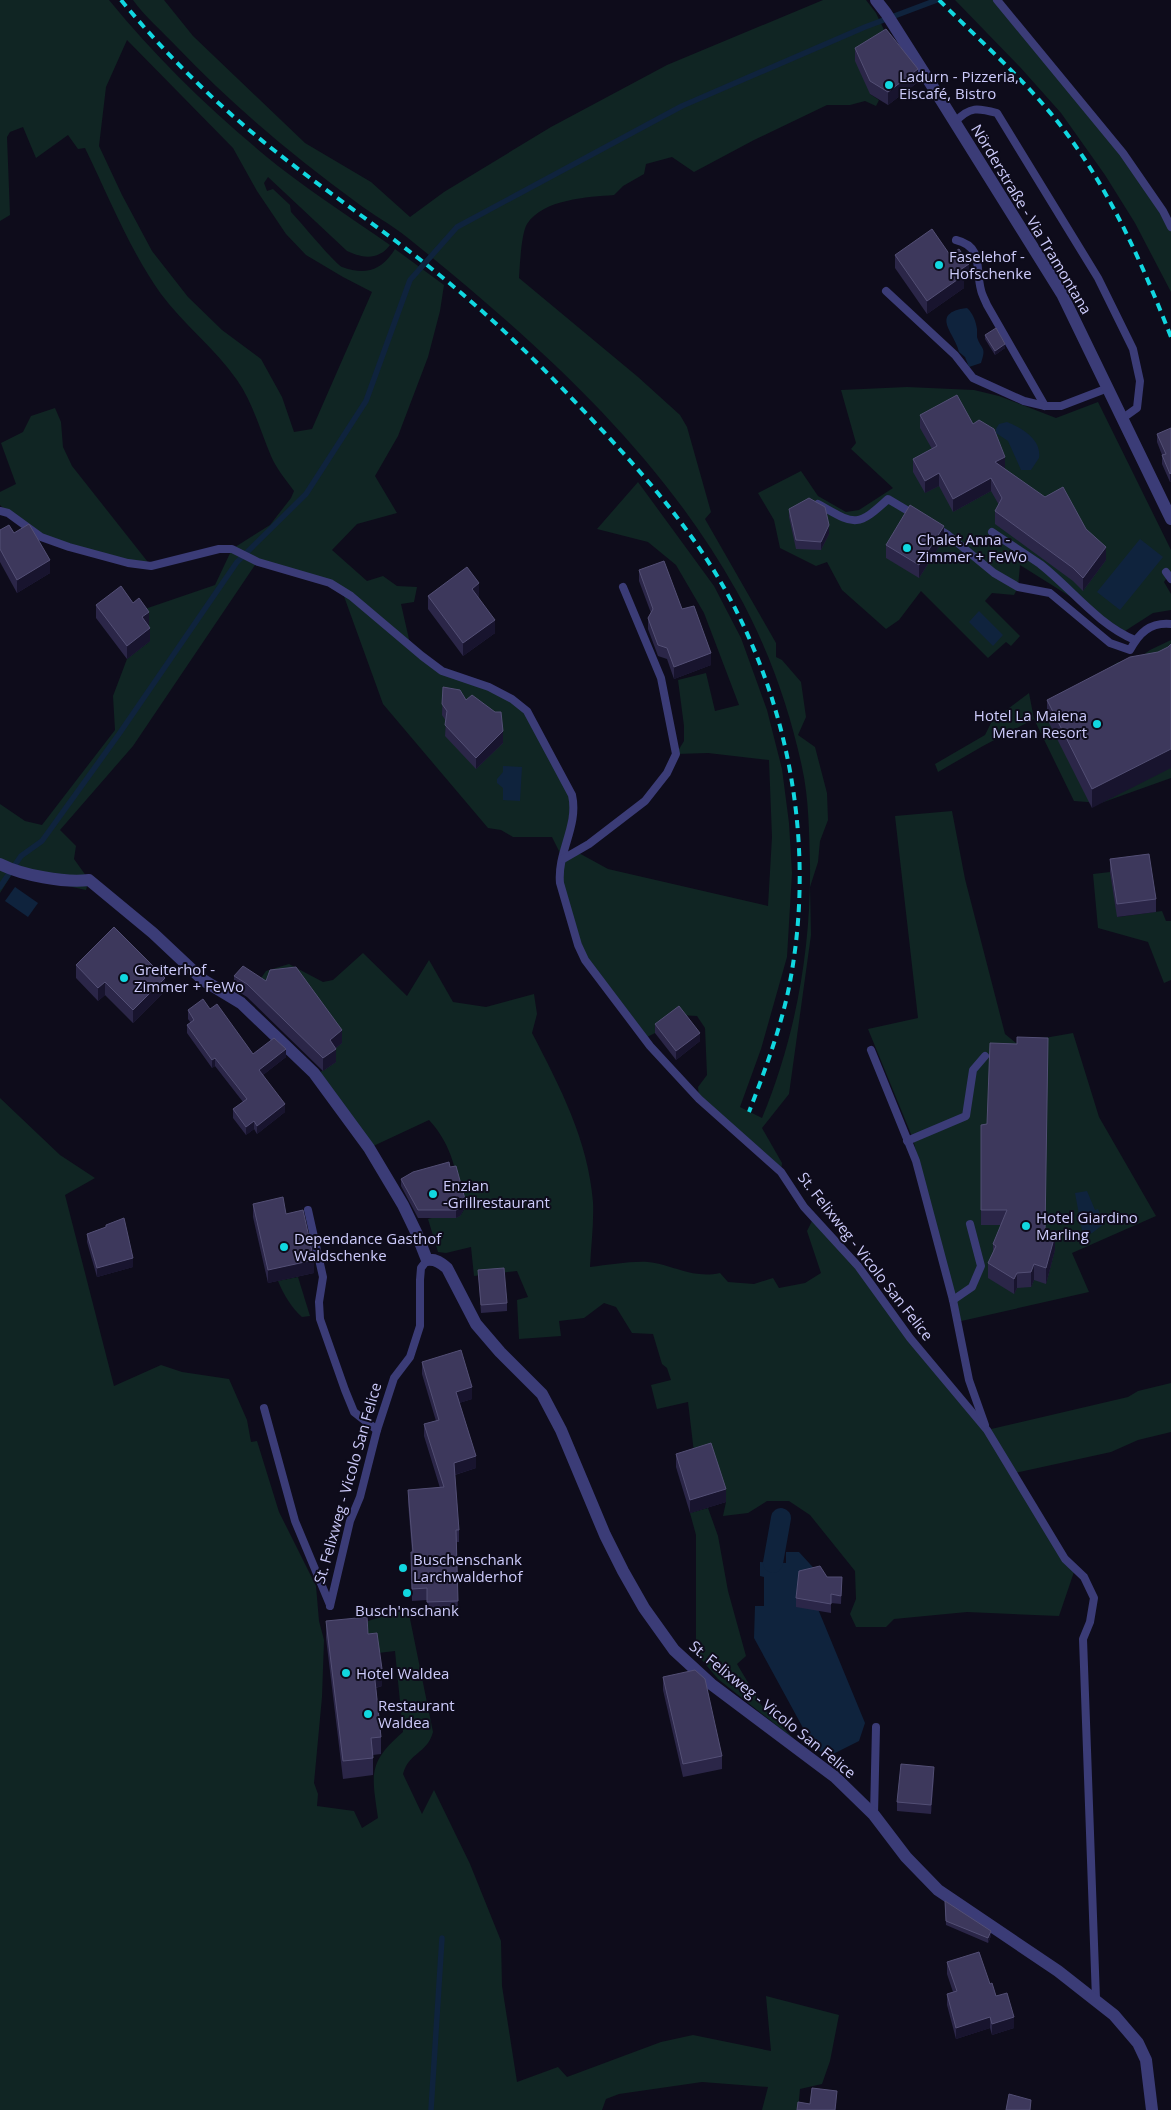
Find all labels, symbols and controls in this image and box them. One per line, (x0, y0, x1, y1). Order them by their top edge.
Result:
place label: Ladurn - Pizzeria, Eiscafé, Bistro (899, 66, 1019, 103)
marker: Ladurn - Pizzeria, Eiscafé, Bistro (883, 79, 895, 91)
street label: Nörderstraße - Via Tramontana (967, 120, 1097, 318)
place label: Faselehof - Hofschenke (949, 246, 1032, 283)
marker: Faselehof - Hofschenke (933, 259, 945, 271)
place label: Chalet Anna - Zimmer + FeWo (917, 529, 1027, 566)
marker: Chalet Anna - Zimmer + FeWo (901, 542, 913, 554)
place label: Hotel La Maiena Meran Resort (974, 705, 1087, 742)
marker: Hotel La Maiena Meran Resort (1091, 718, 1103, 730)
place label: Greiterhof - Zimmer + FeWo (134, 959, 244, 996)
marker: Greiterhof - Zimmer + FeWo (118, 972, 130, 984)
street label: St. Felixweg - Vicolo San Felice (794, 1168, 938, 1344)
place label: Enzian -Grillrestaurant (443, 1175, 550, 1212)
marker: Enzian -Grillrestaurant (427, 1188, 439, 1200)
place label: Hotel Giardino Marling (1036, 1207, 1138, 1244)
marker: Hotel Giardino Marling (1020, 1220, 1032, 1232)
place label: Dependance Gasthof Waldschenke (294, 1228, 442, 1265)
marker: Dependance Gasthof Waldschenke (278, 1241, 290, 1253)
street label: St. Felixweg - Vicolo San Felice (309, 1380, 385, 1586)
place label: Buschenschank Larchwalderhof (413, 1549, 523, 1586)
marker: Buschenschank Larchwalderhof (397, 1562, 409, 1574)
marker: Busch'nschank (401, 1587, 413, 1599)
place label: Busch'nschank (355, 1600, 459, 1620)
street label: St. Felixweg - Vicolo San Felice (686, 1636, 860, 1782)
place label: Hotel Waldea (356, 1663, 449, 1683)
marker: Hotel Waldea (340, 1667, 352, 1679)
place label: Restaurant Waldea (378, 1695, 455, 1732)
marker: Restaurant Waldea (362, 1708, 374, 1720)

